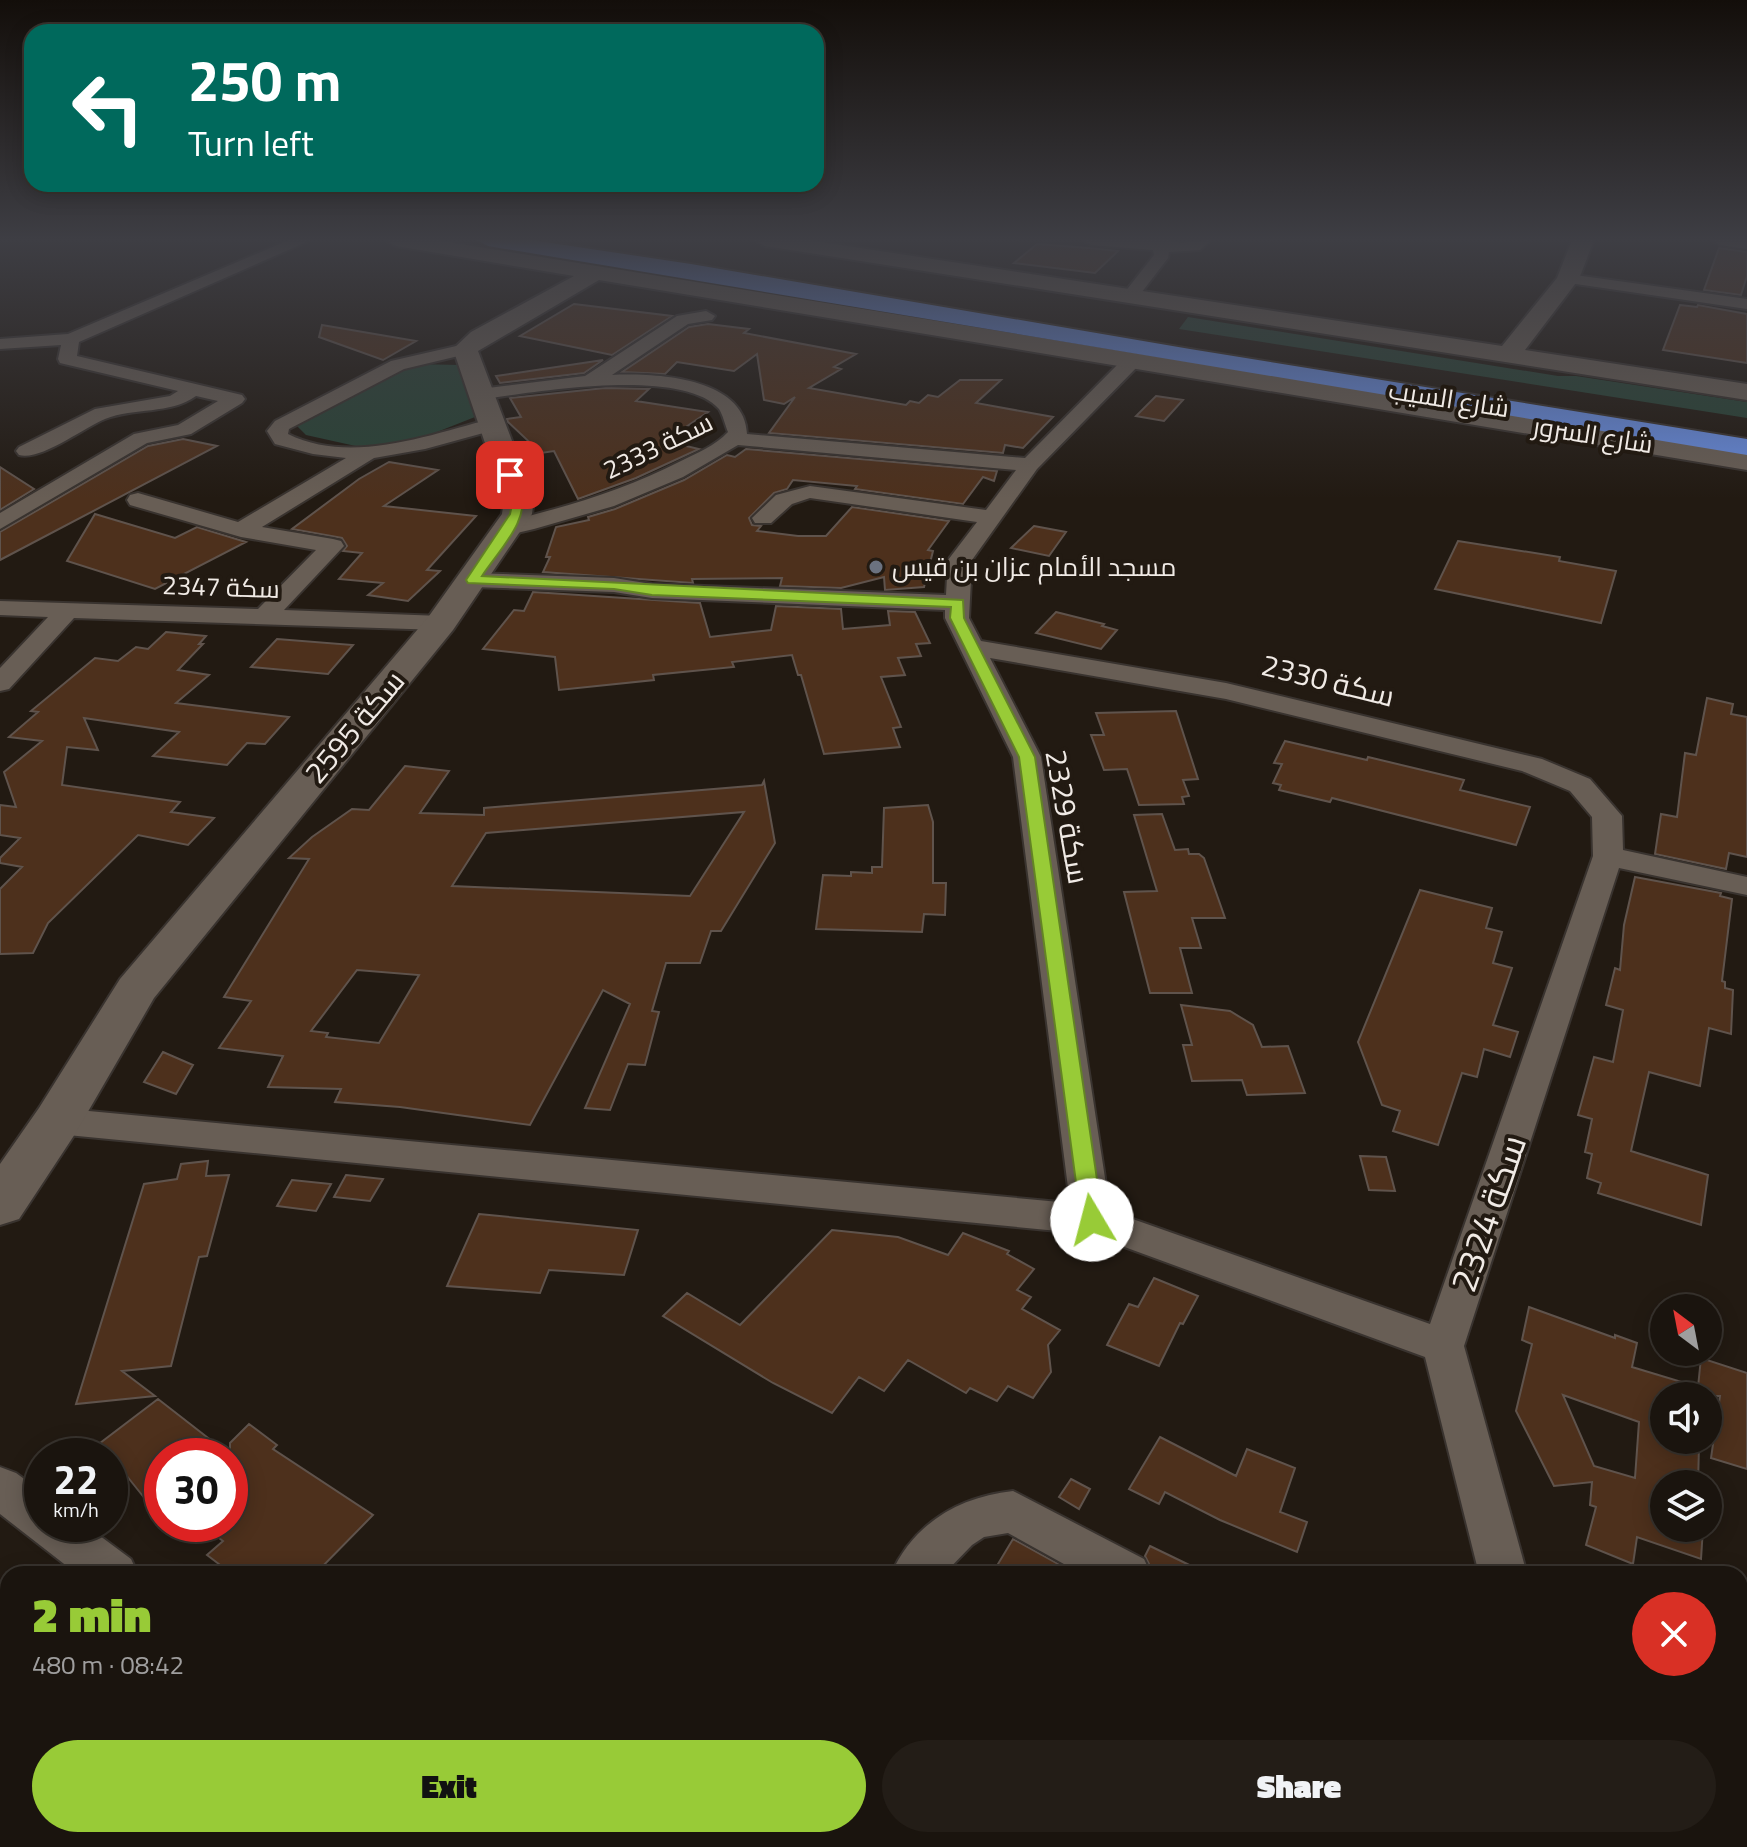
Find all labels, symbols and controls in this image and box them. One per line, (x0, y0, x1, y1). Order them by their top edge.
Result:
text: 250 m (188, 38, 341, 123)
icon: left (56, 56, 160, 160)
text: Turn left (188, 115, 314, 170)
street label: شارع السيب (1386, 370, 1512, 427)
street label: سكة 2333 (596, 402, 719, 489)
street label: شارع السرور (1528, 405, 1656, 463)
pin (476, 441, 544, 509)
icon: arrive (488, 453, 532, 497)
place label: مسجد الأمام عزان بن قيس (892, 547, 1176, 586)
marker: مسجد الأمام عزان بن قيس (867, 558, 885, 576)
street label: سكة 2347 (162, 565, 280, 608)
street label: سكة 2330 (1257, 641, 1400, 719)
street label: سكة 2595 (293, 660, 415, 793)
street label: سكة 2329 (1034, 746, 1102, 888)
street label: سكة 2324 (1435, 1127, 1540, 1299)
position arrow (1050, 1178, 1134, 1262)
north arrow (1650, 1294, 1722, 1366)
map controls (1650, 1294, 1722, 1542)
button: sound (1650, 1382, 1722, 1454)
speed limit sign: 30 (144, 1438, 248, 1542)
text: 22 (54, 1449, 98, 1510)
button: layers (1650, 1470, 1722, 1542)
text: km/h (53, 1494, 99, 1525)
text: 2 min (32, 1578, 151, 1651)
button: close (1632, 1592, 1716, 1676)
text: 480 m · 08:42 (32, 1645, 184, 1684)
button: Exit (32, 1740, 866, 1832)
button: Share (882, 1740, 1716, 1832)

